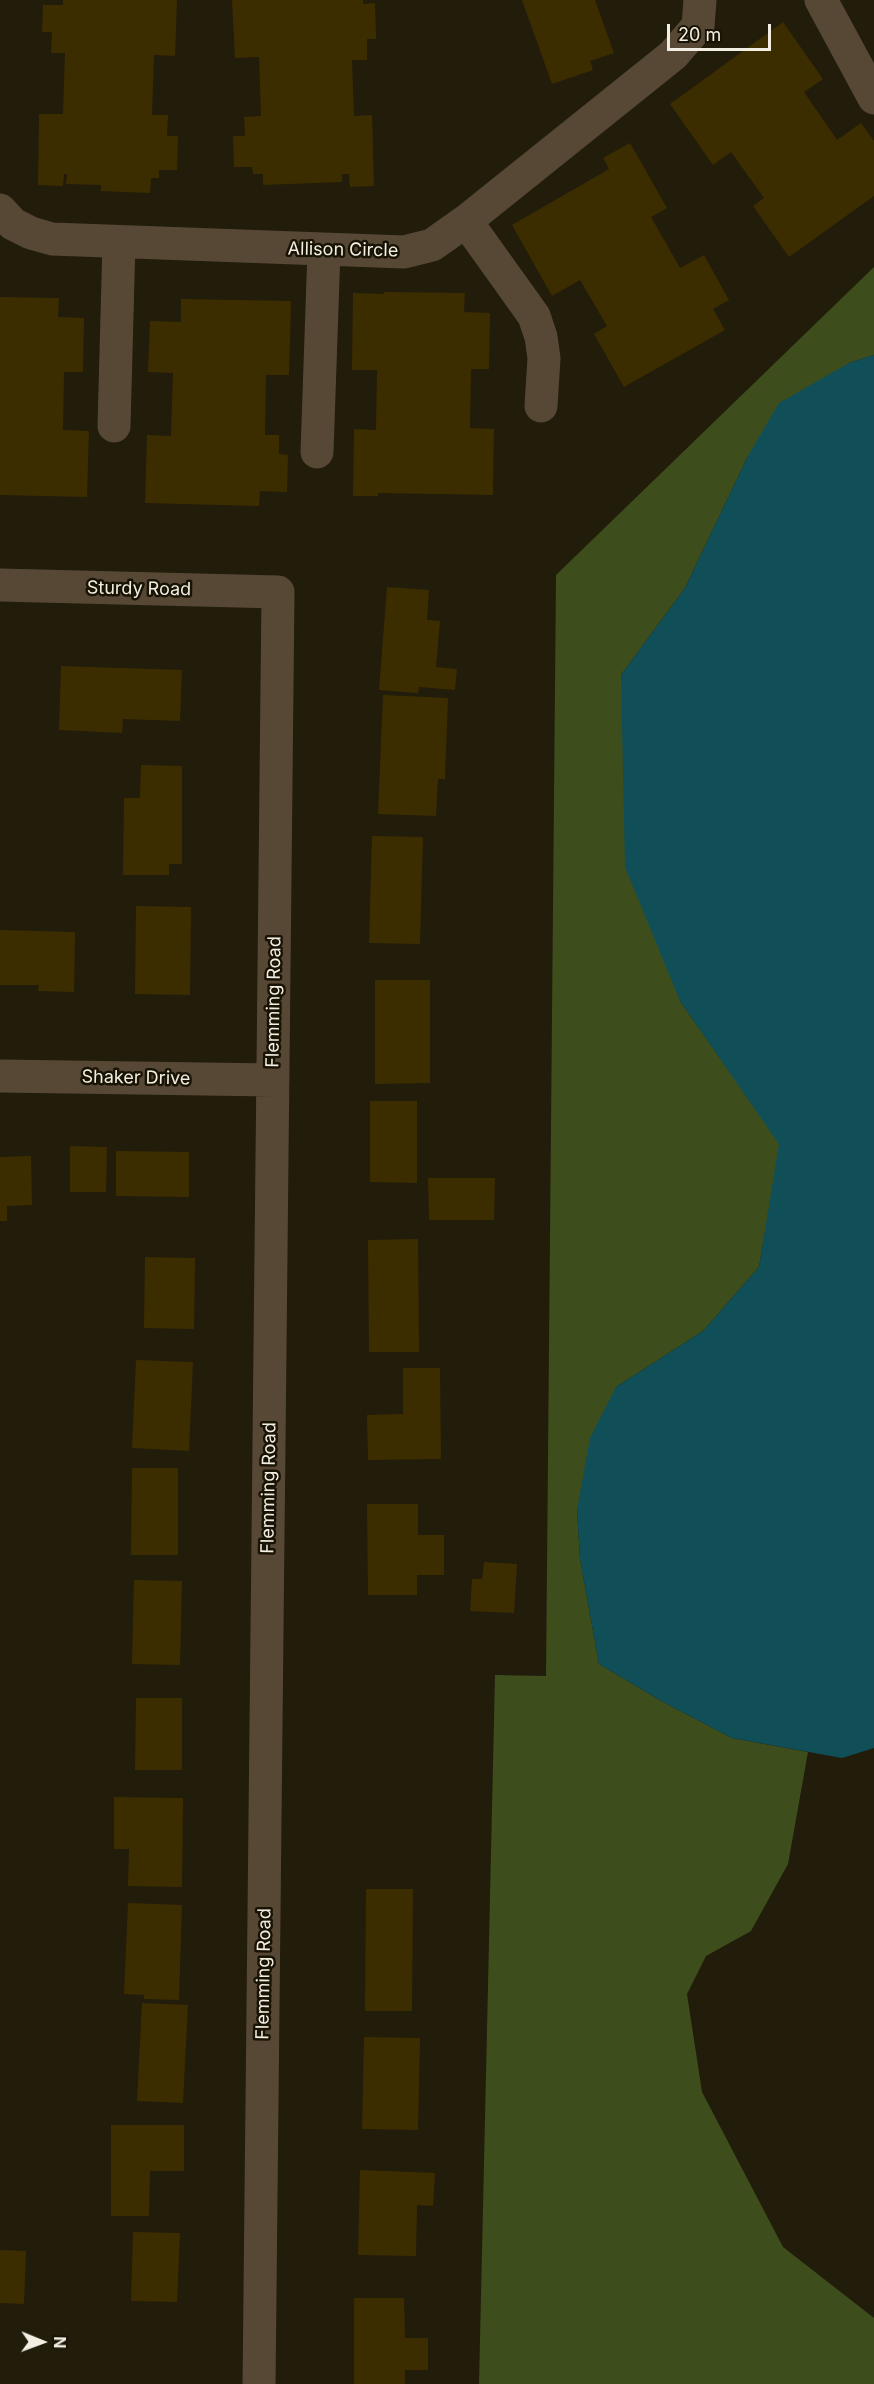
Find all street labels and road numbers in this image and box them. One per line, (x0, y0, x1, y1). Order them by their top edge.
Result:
street label: Allison Circle (288, 238, 398, 262)
street label: Sturdy Road (87, 577, 191, 601)
street label: Flemming Road (262, 936, 286, 1068)
street label: Shaker Drive (81, 1066, 191, 1090)
street label: Flemming Road (257, 1422, 281, 1554)
street label: Flemming Road (252, 1908, 276, 2040)

